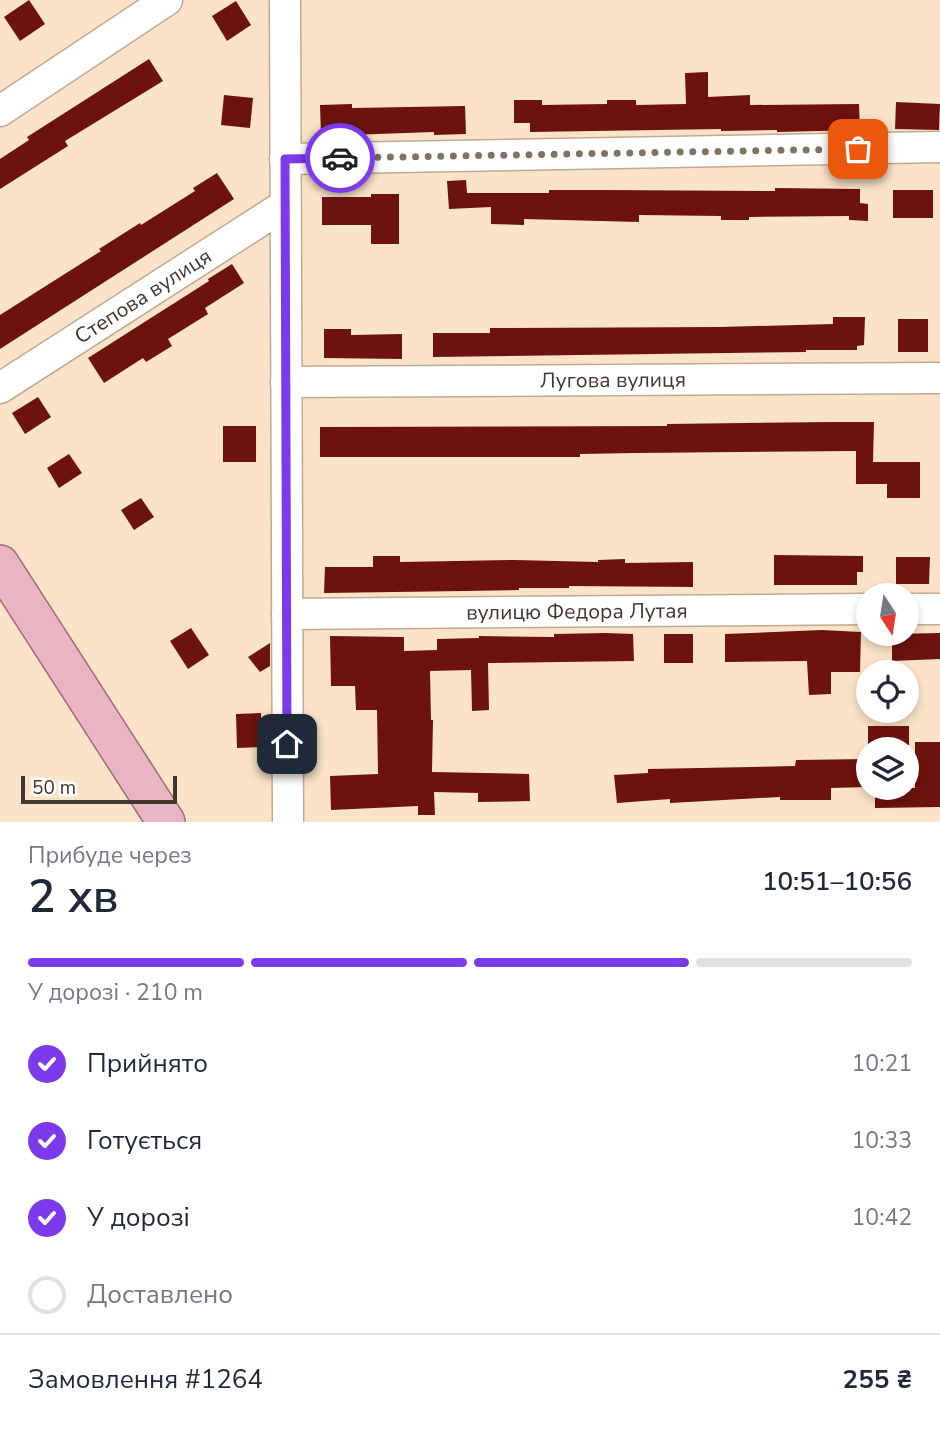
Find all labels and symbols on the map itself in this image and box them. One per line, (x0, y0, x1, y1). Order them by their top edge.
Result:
pin (828, 119, 888, 179)
courier (305, 123, 375, 193)
street label: Степова вулиця (69, 242, 217, 350)
street label: Лугова вулиця (540, 366, 686, 394)
north arrow (856, 583, 919, 646)
street label: вулицю Федора Лутая (466, 597, 688, 626)
pin (257, 714, 317, 774)
scale bar (21, 773, 177, 805)

